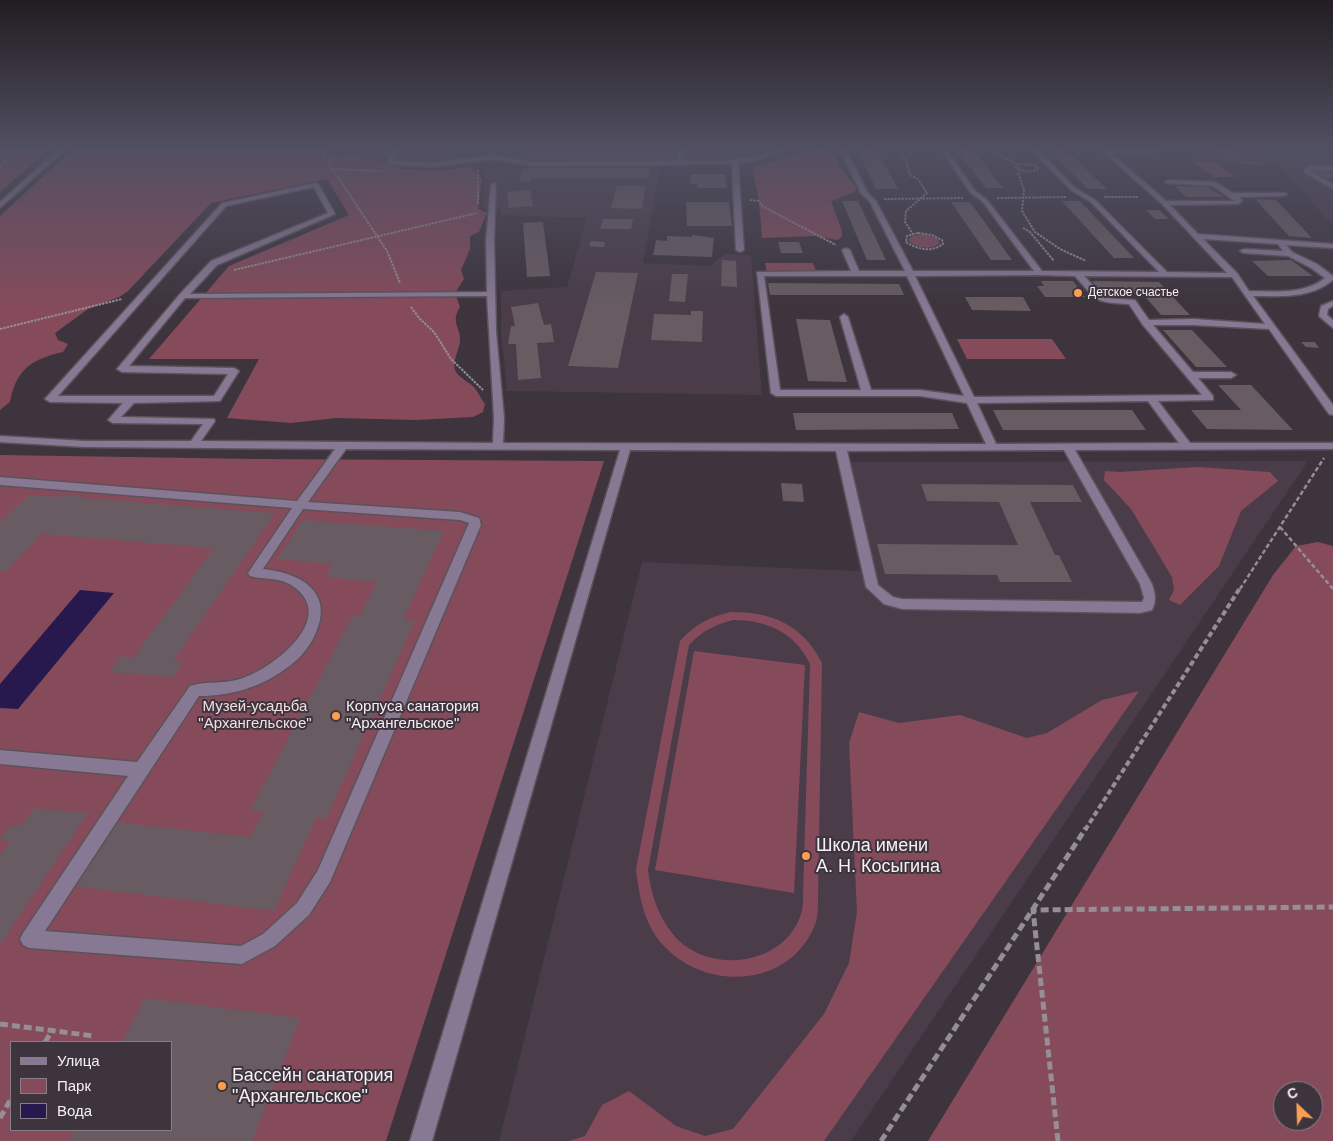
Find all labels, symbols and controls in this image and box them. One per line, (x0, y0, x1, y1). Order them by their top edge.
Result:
place label: Детское счастье (1088, 286, 1179, 300)
marker: Детское счастье (1072, 287, 1084, 299)
park label: Музей-усадьба "Архангельское" (198, 698, 312, 733)
place label: Корпуса санатория "Архангельское" (346, 698, 479, 733)
marker: Корпуса санатория "Архангельское" (330, 710, 342, 722)
place label: Школа имени А. Н. Косыгина (816, 835, 940, 878)
marker: Школа имени А. Н. Косыгина (800, 850, 812, 862)
legend (10, 1041, 172, 1131)
text: Улица (57, 1052, 100, 1069)
place label: Бассейн санатория "Архангельское" (232, 1065, 393, 1108)
text: Парк (57, 1077, 91, 1094)
marker: Бассейн санатория "Архангельское" (216, 1080, 228, 1092)
north arrow (1273, 1081, 1323, 1131)
text: С (1284, 1084, 1300, 1103)
text: Вода (57, 1102, 92, 1119)

